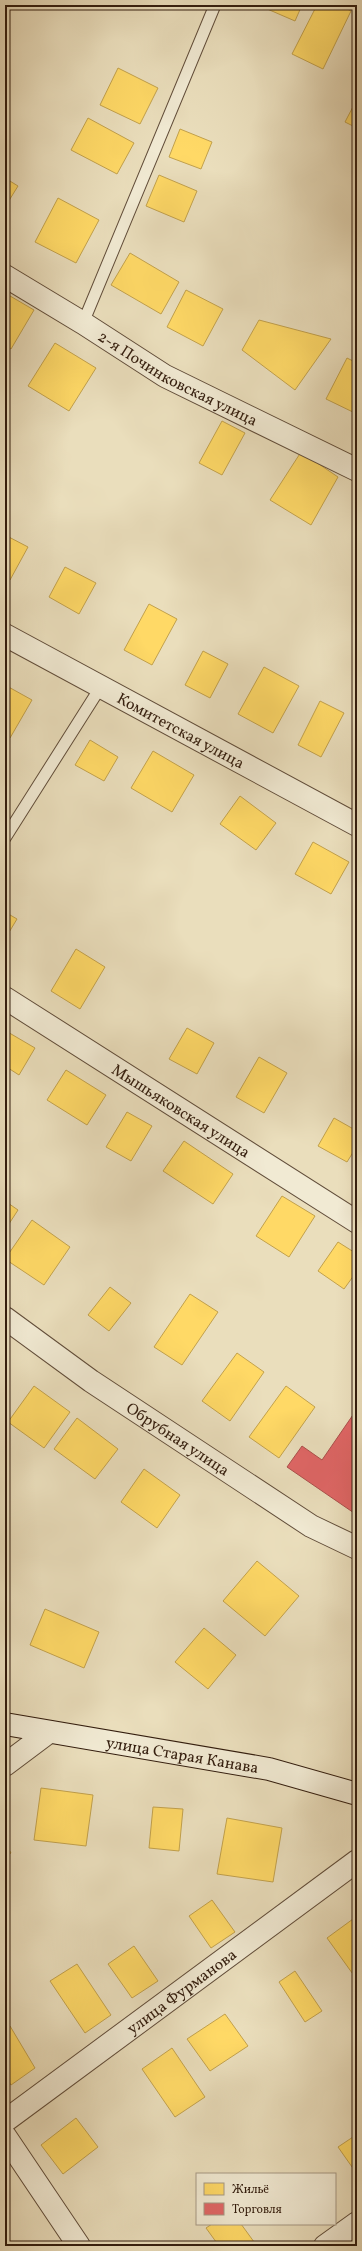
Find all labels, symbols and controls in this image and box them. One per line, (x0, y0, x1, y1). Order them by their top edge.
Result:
street label: 2-я Починковская улица (93, 326, 261, 433)
street label: Комитетская улица (112, 688, 248, 775)
street label: Мышьяковская улица (107, 1060, 254, 1164)
street label: Обрубная улица (121, 1398, 233, 1482)
street label: улица Старая Канава (104, 1732, 260, 1780)
street label: улица Фурманова (123, 1945, 242, 2040)
legend (196, 2173, 336, 2225)
text: Жильё (232, 2182, 269, 2198)
text: Торговля (232, 2202, 282, 2218)

